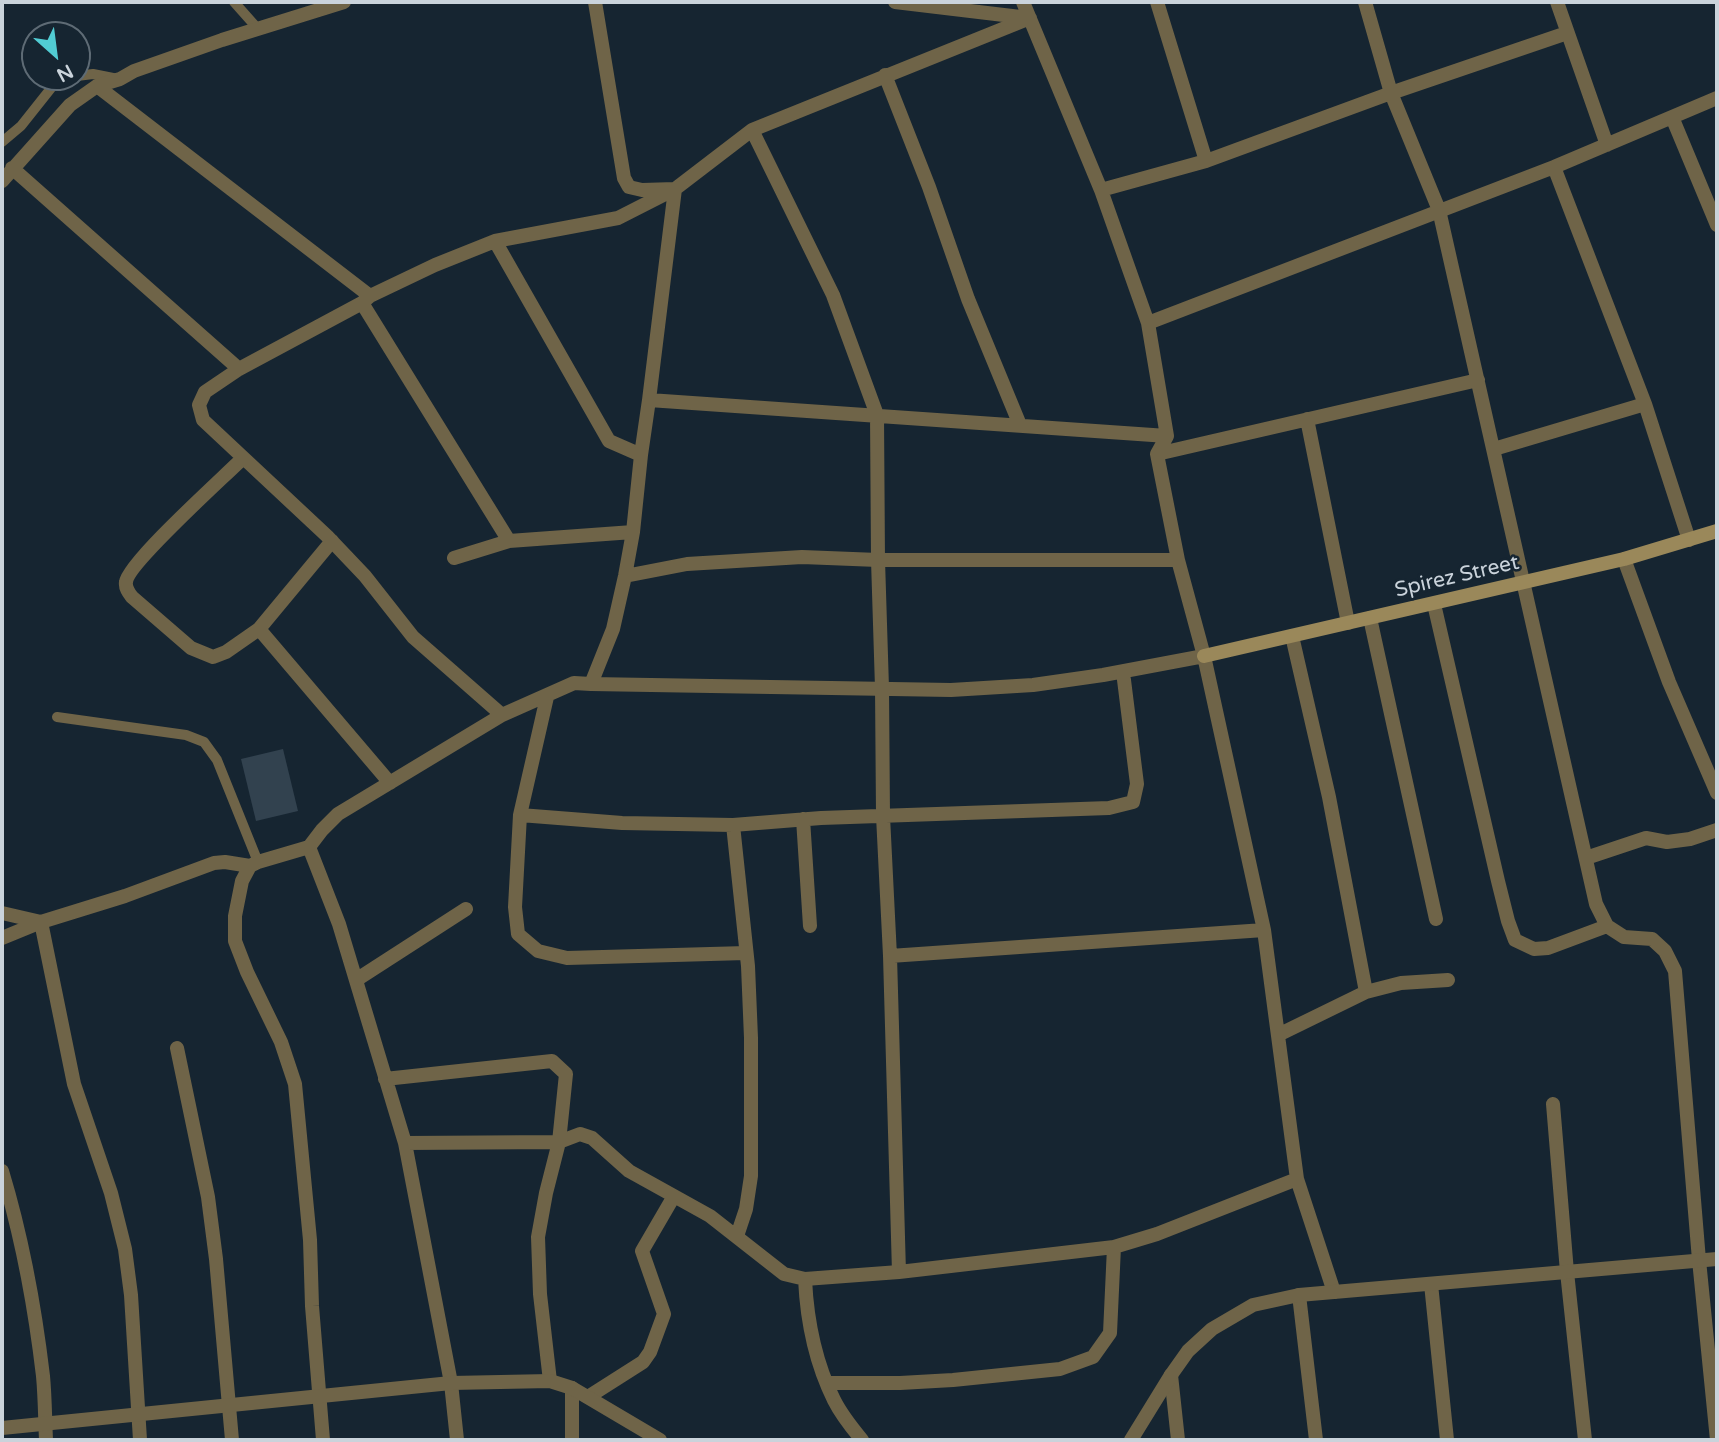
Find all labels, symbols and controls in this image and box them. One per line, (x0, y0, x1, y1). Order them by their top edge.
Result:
north arrow (21, 21, 91, 91)
text: N (53, 59, 77, 86)
street label: Spirez Street (1392, 550, 1522, 604)

